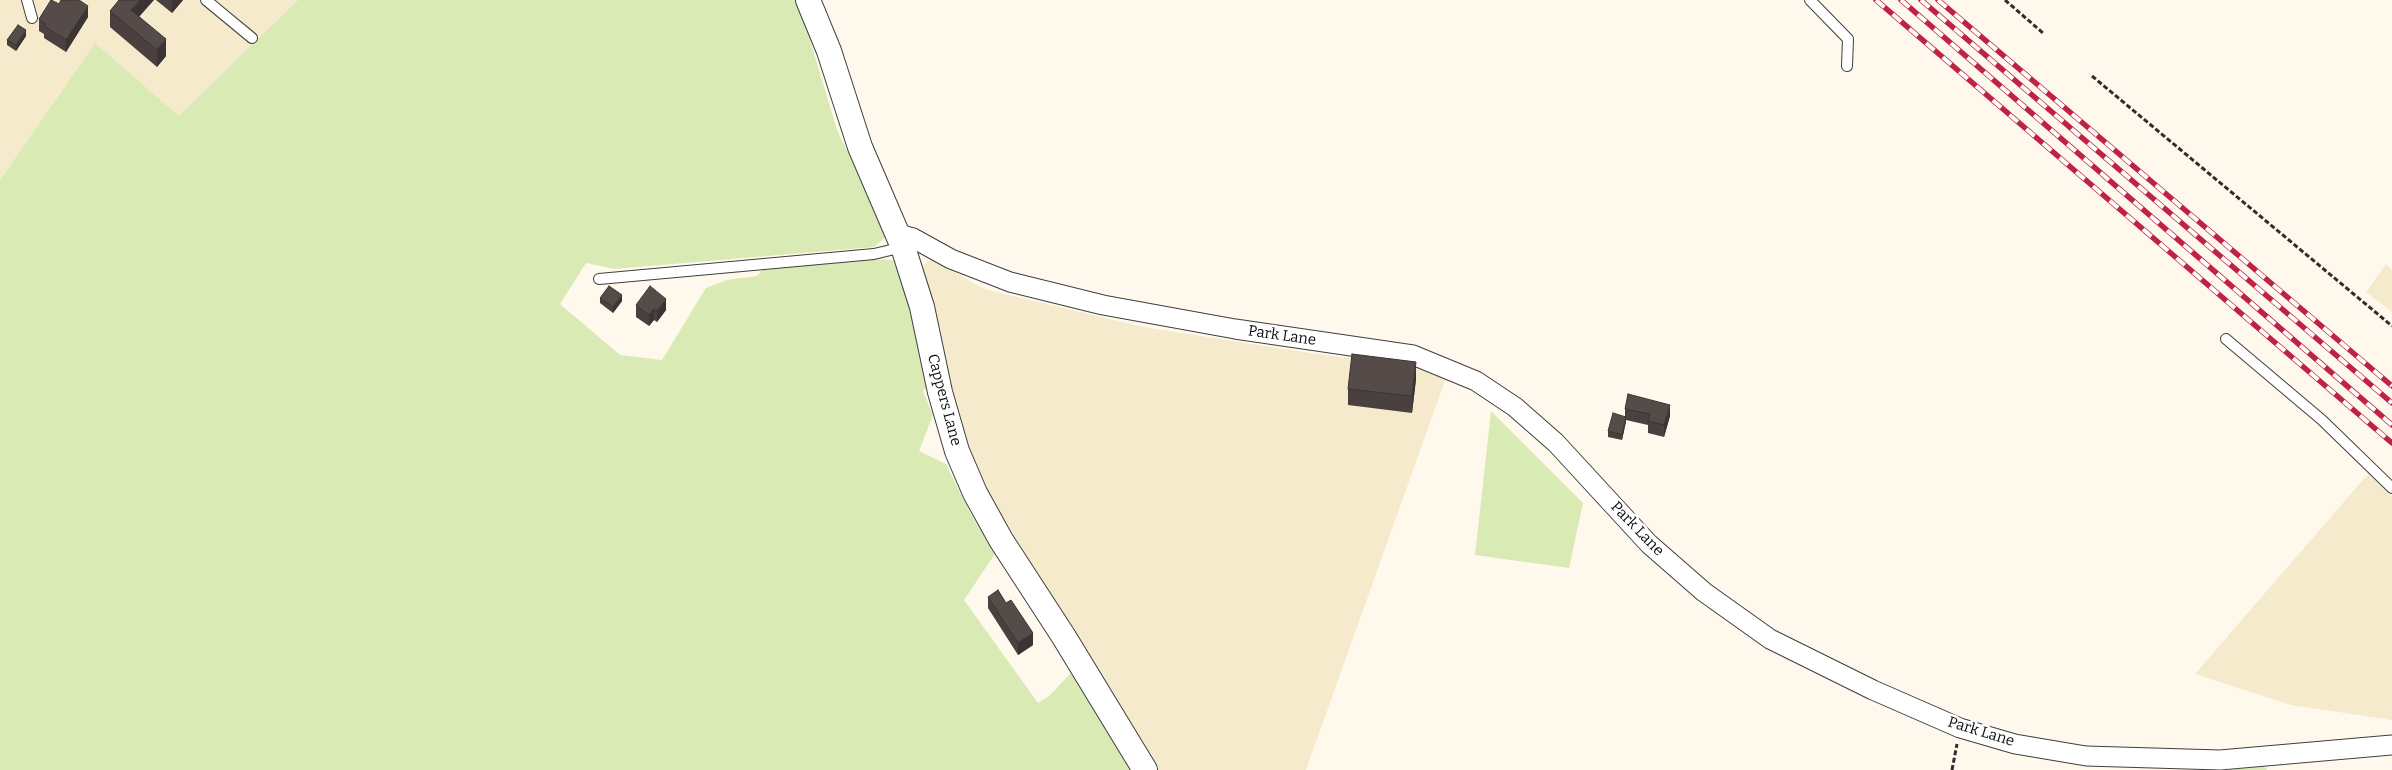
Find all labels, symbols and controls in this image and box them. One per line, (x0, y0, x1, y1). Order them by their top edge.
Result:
street label: Park Lane (1247, 322, 1317, 350)
street label: Cappers Lane (923, 352, 965, 448)
street label: Park Lane (1607, 498, 1667, 560)
street label: Park Lane (1946, 713, 2016, 751)

